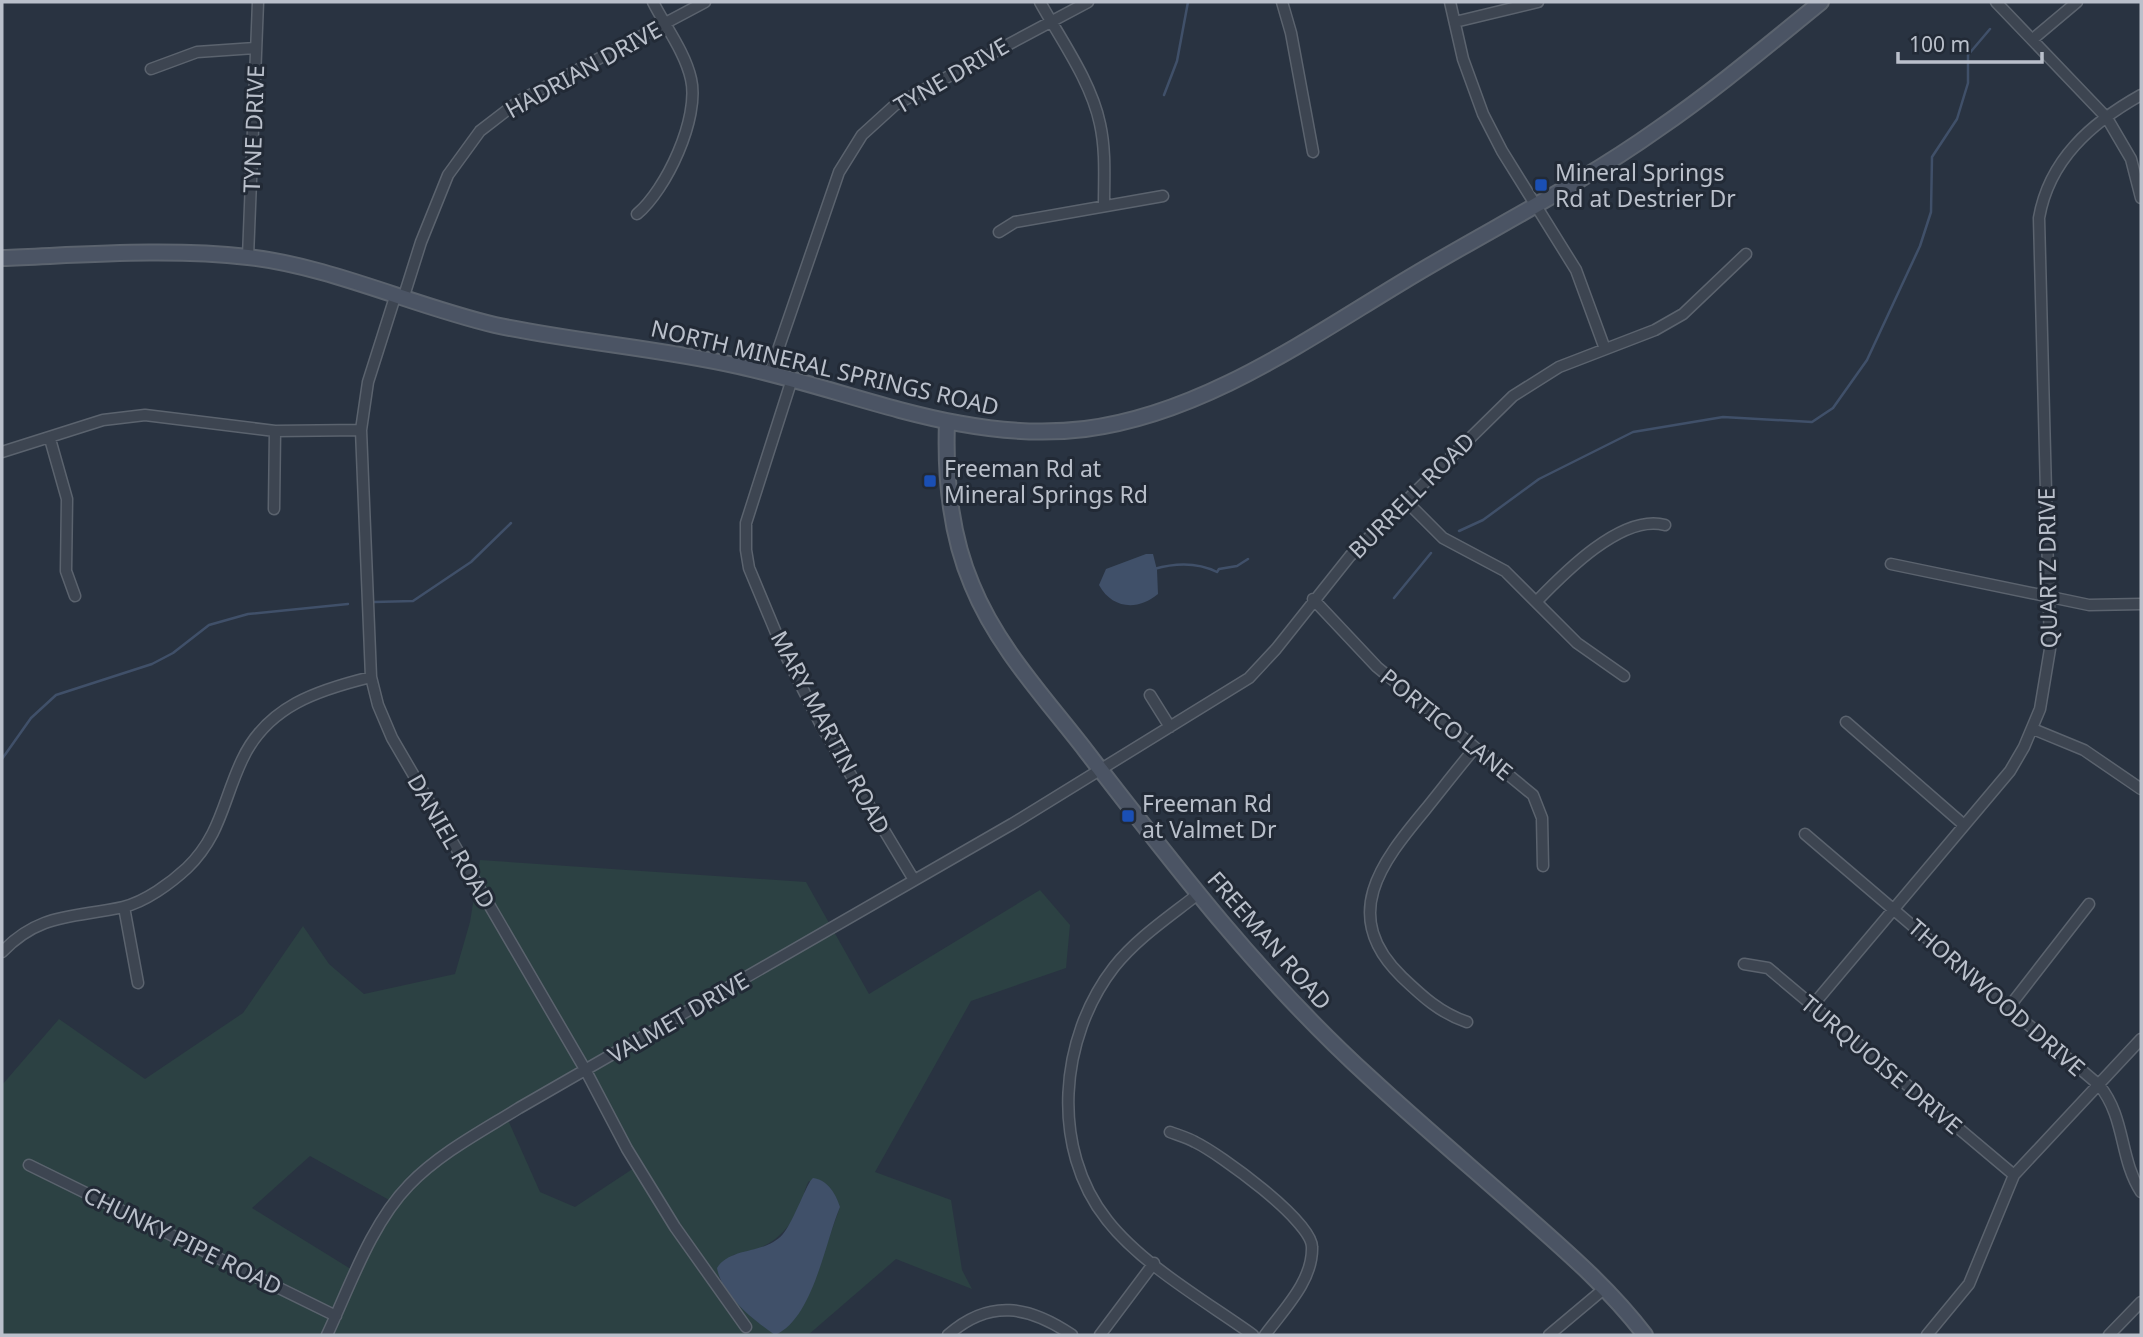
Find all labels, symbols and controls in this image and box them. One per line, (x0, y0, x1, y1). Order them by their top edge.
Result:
street label: HADRIAN DRIVE (499, 13, 667, 125)
scale bar (1898, 21, 2042, 65)
street label: TYNE DRIVE (888, 29, 1014, 121)
text: 100 m (1909, 30, 1970, 58)
street label: TYNE DRIVE (235, 65, 271, 193)
place label: Mineral Springs Rd at Destrier Dr (1555, 156, 1736, 214)
marker: Mineral Springs Rd at Destrier Dr (1533, 177, 1549, 193)
street label: NORTH MINERAL SPRINGS ROAD (648, 311, 1002, 423)
street label: BURRELL ROAD (1341, 425, 1481, 565)
place label: Freeman Rd at Mineral Springs Rd (944, 452, 1148, 510)
marker: Freeman Rd at Mineral Springs Rd (922, 473, 938, 489)
street label: QUARTZ DRIVE (2030, 487, 2064, 649)
street label: MARY MARTIN ROAD (764, 625, 898, 839)
street label: PORTICO LANE (1374, 661, 1520, 787)
street label: DANIEL ROAD (401, 768, 503, 914)
place label: Freeman Rd at Valmet Dr (1142, 787, 1277, 845)
marker: Freeman Rd at Valmet Dr (1120, 808, 1136, 824)
street label: FREEMAN ROAD (1201, 864, 1339, 1016)
street label: THORNWOOD DRIVE (1902, 911, 2092, 1083)
street label: VALMET DRIVE (602, 964, 754, 1070)
street label: TURQUOISE DRIVE (1795, 987, 1969, 1141)
street label: CHUNKY PIPE ROAD (79, 1178, 287, 1302)

